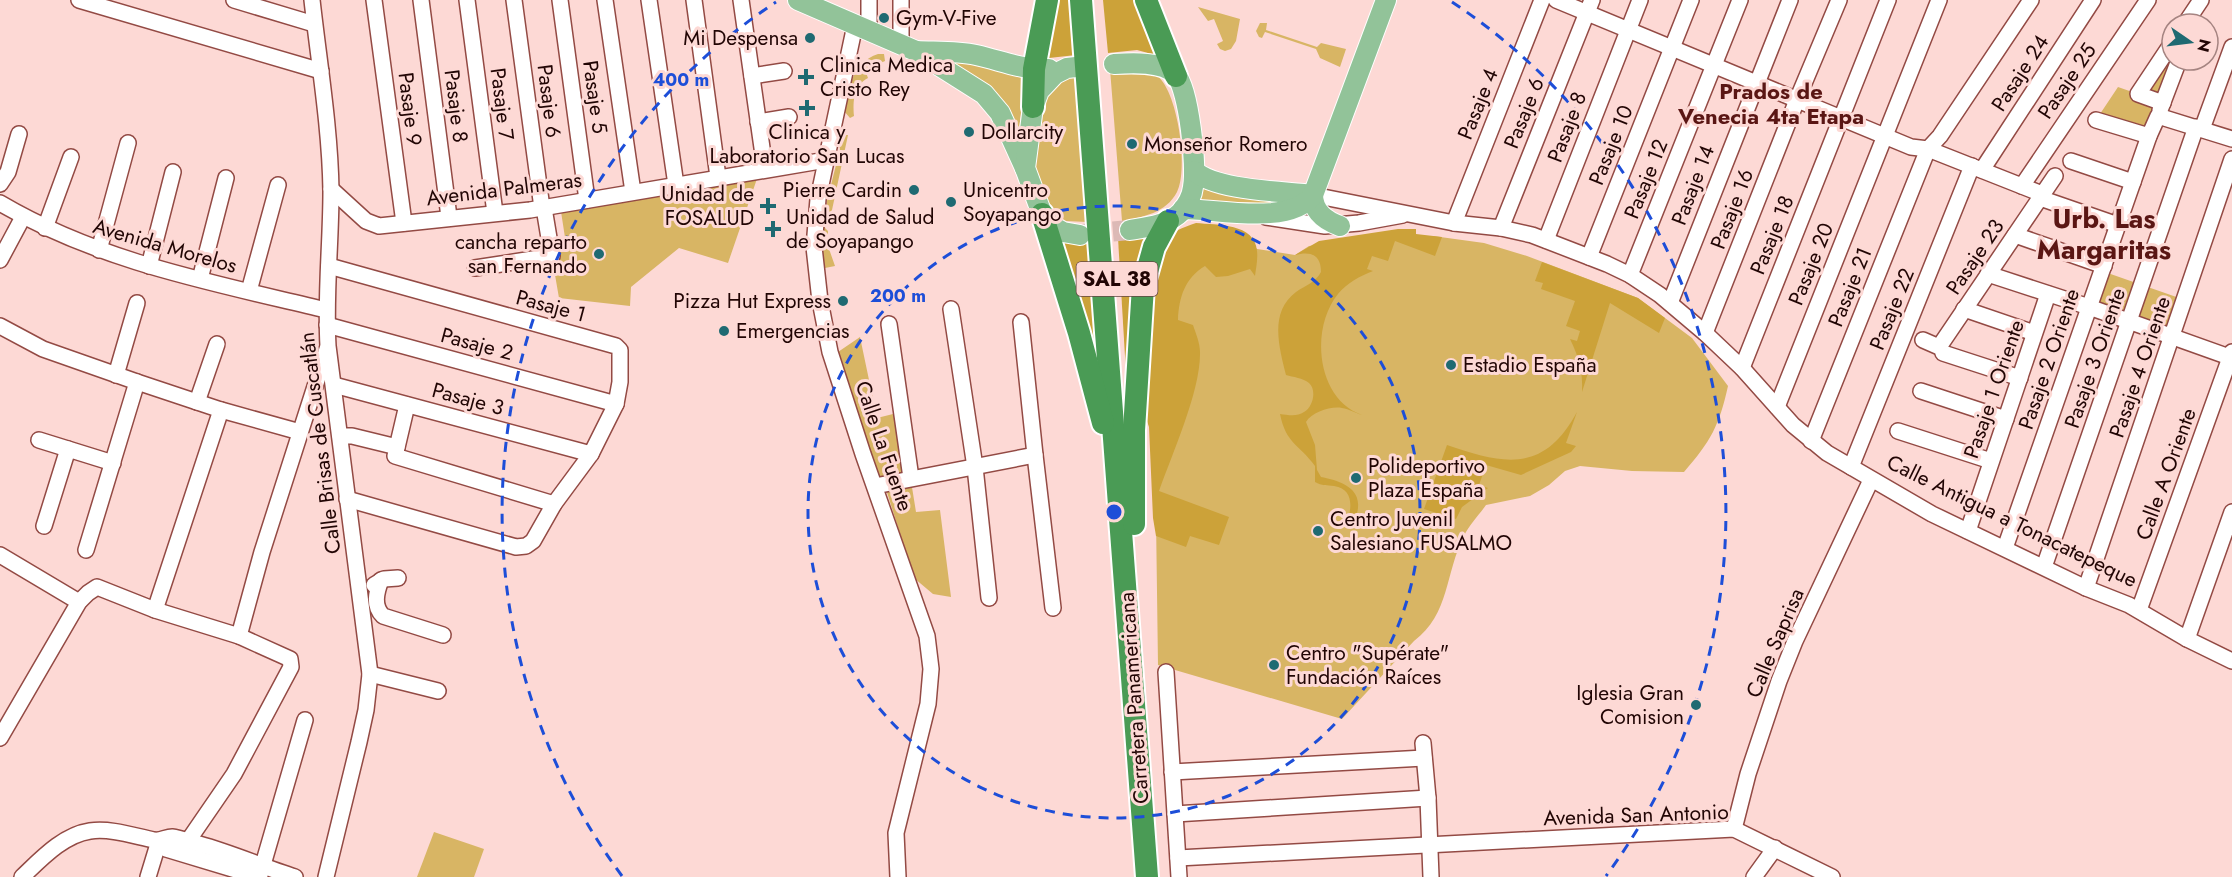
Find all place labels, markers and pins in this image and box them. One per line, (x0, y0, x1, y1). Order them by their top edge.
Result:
place label: Gym-V-Five (896, 3, 997, 33)
marker: Gym-V-Five (877, 11, 891, 25)
place label: Mi Despensa (683, 23, 798, 53)
marker: Mi Despensa (803, 31, 817, 45)
place label: Clinica Medica Cristo Rey (820, 50, 953, 104)
marker: Clinica Medica Cristo Rey (797, 68, 815, 86)
marker: Clinica y Laboratorio San Lucas (798, 99, 816, 117)
place label: Clinica y Laboratorio San Lucas (710, 117, 904, 171)
place label: Dollarcity (981, 117, 1064, 147)
marker: Dollarcity (962, 125, 976, 139)
place label: Monseñor Romero (1144, 129, 1308, 159)
marker: Monseñor Romero (1125, 137, 1139, 151)
place label: Pierre Cardin (783, 175, 902, 205)
place label: Unicentro Soyapango (963, 175, 1062, 229)
place label: Unidad de FOSALUD (661, 179, 754, 233)
marker: Pierre Cardin (907, 183, 921, 197)
marker: Unicentro Soyapango (944, 195, 958, 209)
marker: Unidad de FOSALUD (759, 197, 777, 215)
place label: Unidad de Salud de Soyapango (786, 202, 935, 256)
marker: Unidad de Salud de Soyapango (764, 220, 782, 238)
place label: cancha reparto san Fernando (455, 227, 587, 281)
marker: cancha reparto san Fernando (592, 247, 606, 261)
place label: Pizza Hut Express (673, 286, 831, 316)
marker: Pizza Hut Express (836, 294, 850, 308)
place label: Emergencias (736, 316, 850, 346)
marker: Emergencias (717, 324, 731, 338)
place label: Estadio España (1463, 350, 1597, 380)
marker: Estadio España (1444, 358, 1458, 372)
place label: Polideportivo Plaza España (1368, 451, 1485, 505)
marker: Polideportivo Plaza España (1349, 471, 1363, 485)
centre of rings (1104, 502, 1124, 522)
place label: Centro Juvenil Salesiano FUSALMO (1330, 504, 1512, 558)
marker: Centro Juvenil Salesiano FUSALMO (1311, 524, 1325, 538)
place label: Centro "Supérate" Fundación Raíces (1286, 638, 1449, 692)
marker: Centro "Supérate" Fundación Raíces (1267, 658, 1281, 672)
place label: Iglesia Gran Comision (1576, 678, 1684, 732)
marker: Iglesia Gran Comision (1689, 698, 1703, 712)

